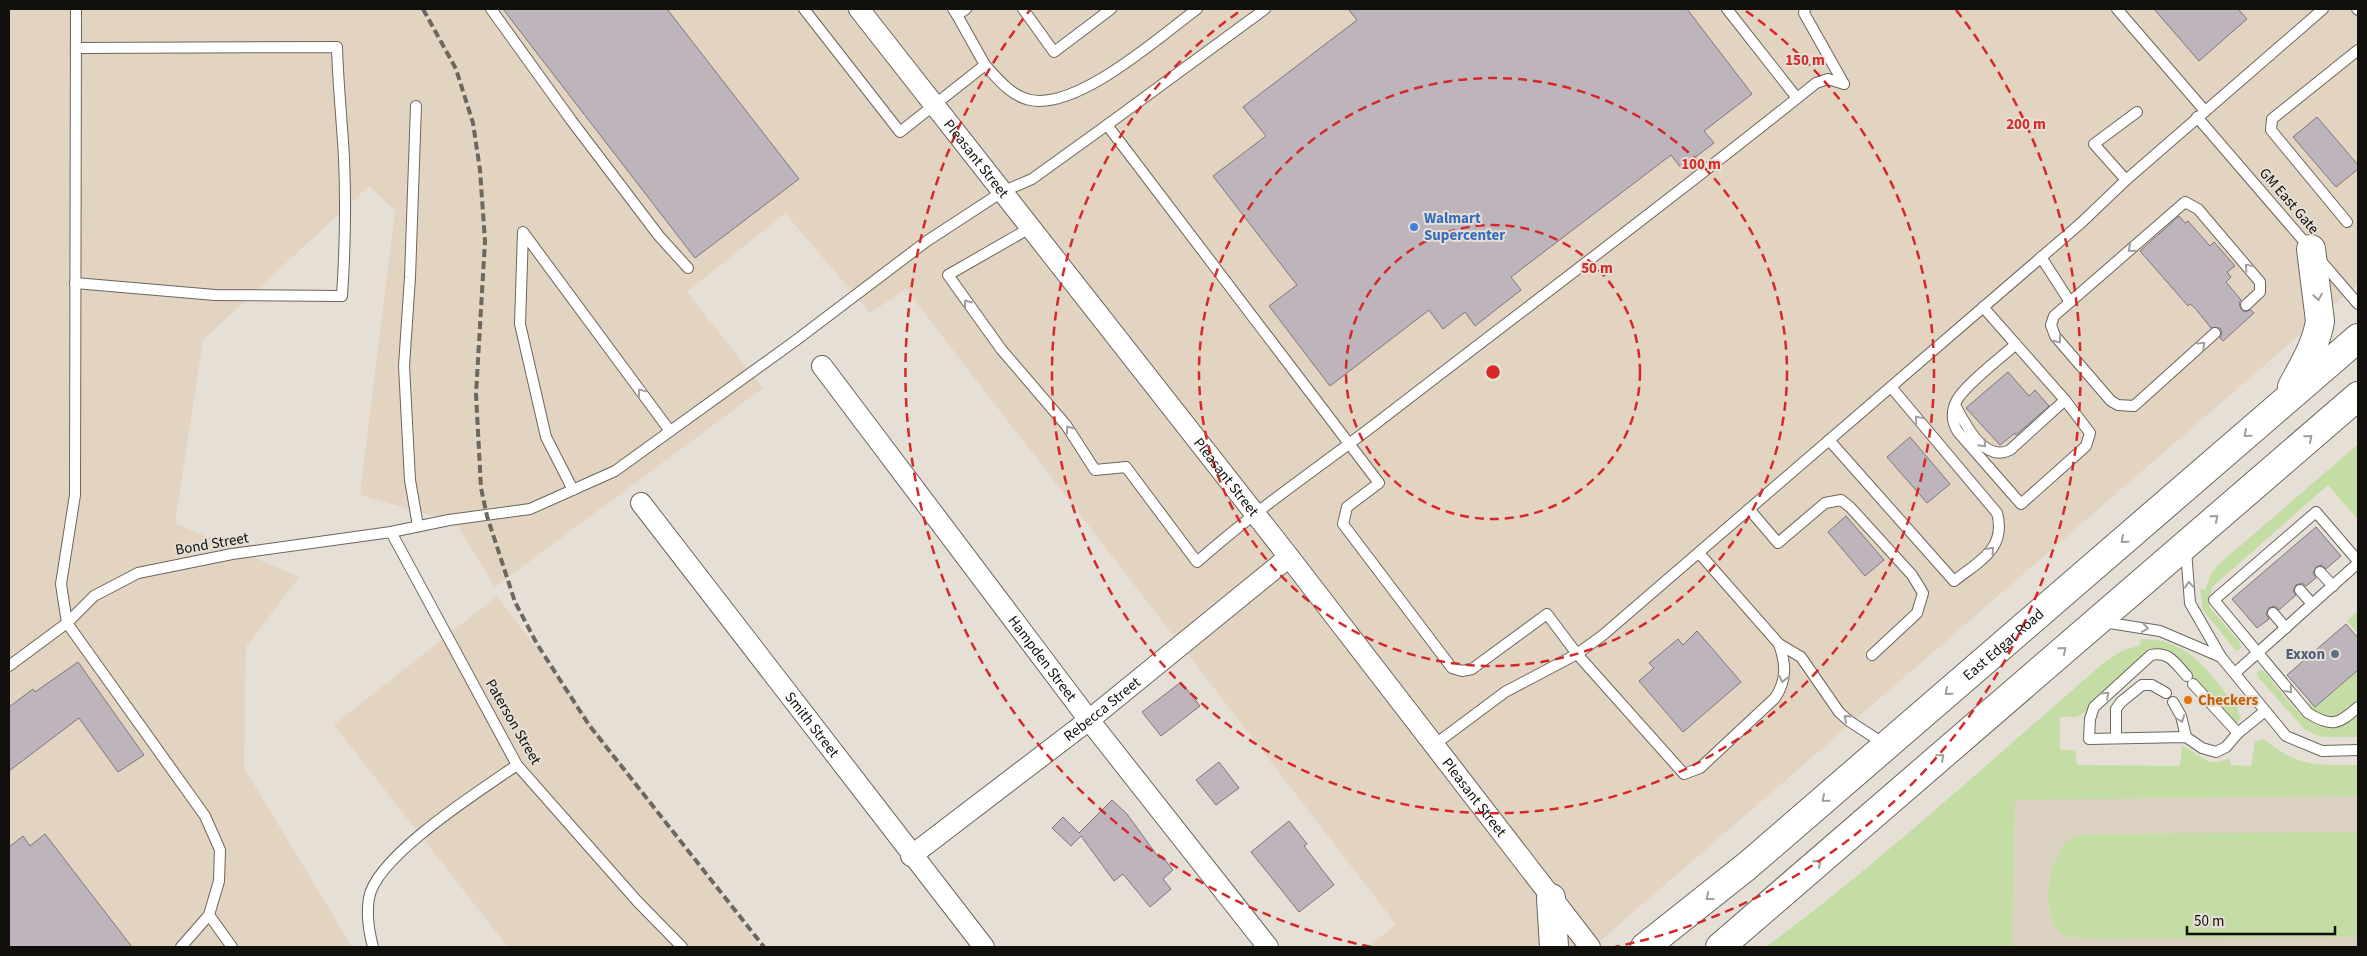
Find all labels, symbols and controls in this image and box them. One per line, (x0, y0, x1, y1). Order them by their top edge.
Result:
text: 150 m (1785, 50, 1825, 71)
text: 200 m (2006, 114, 2046, 135)
street label: Pleasant Street (939, 115, 1014, 202)
text: 100 m (1681, 154, 1721, 175)
street label: GM East Gate (2254, 163, 2324, 239)
place label: Walmart Supercenter (1424, 208, 1505, 246)
marker: Walmart Supercenter (1408, 221, 1420, 233)
one-way arrow (2128, 243, 2137, 252)
text: 50 m (1581, 258, 1613, 279)
one-way arrow (2245, 264, 2254, 273)
one-way arrow (2313, 293, 2323, 301)
one-way arrow (964, 299, 973, 309)
one-way arrow (2053, 334, 2061, 343)
one-way arrow (2196, 342, 2205, 351)
centre of rings (1484, 363, 1502, 381)
one-way arrow (638, 388, 647, 398)
one-way arrow (1915, 416, 1924, 425)
one-way arrow (1066, 425, 1075, 435)
one-way arrow (2243, 428, 2252, 437)
street label: Pleasant Street (1189, 433, 1264, 521)
one-way arrow (2303, 435, 2312, 444)
one-way arrow (1977, 439, 1986, 448)
one-way arrow (2210, 515, 2219, 524)
street label: Bond Street (174, 527, 250, 561)
one-way arrow (2120, 534, 2129, 543)
one-way arrow (1985, 546, 1994, 555)
one-way arrow (2183, 581, 2194, 589)
street label: East Edgar Road (1958, 604, 2048, 685)
street label: Hampden Street (1003, 611, 1082, 706)
one-way arrow (2141, 623, 2150, 633)
place label: Exxon (2286, 644, 2325, 665)
one-way arrow (2058, 647, 2067, 656)
marker: Exxon (2329, 648, 2341, 660)
street label: Rebecca Street (1059, 672, 1145, 746)
street label: Paterson Street (480, 675, 546, 769)
one-way arrow (1779, 675, 1789, 684)
one-way arrow (2283, 685, 2292, 694)
street label: Smith Street (780, 687, 844, 762)
one-way arrow (1945, 687, 1954, 696)
place label: Checkers (2198, 690, 2259, 711)
one-way arrow (2100, 692, 2109, 701)
marker: Checkers (2182, 694, 2194, 706)
one-way arrow (2175, 714, 2185, 722)
one-way arrow (1843, 715, 1852, 724)
street label: Pleasant Street (1437, 753, 1512, 841)
one-way arrow (1935, 753, 1944, 762)
one-way arrow (1822, 793, 1831, 802)
one-way arrow (1812, 860, 1821, 869)
one-way arrow (1706, 891, 1715, 899)
scale bar (2187, 904, 2334, 936)
text: 50 m (2194, 911, 2224, 932)

